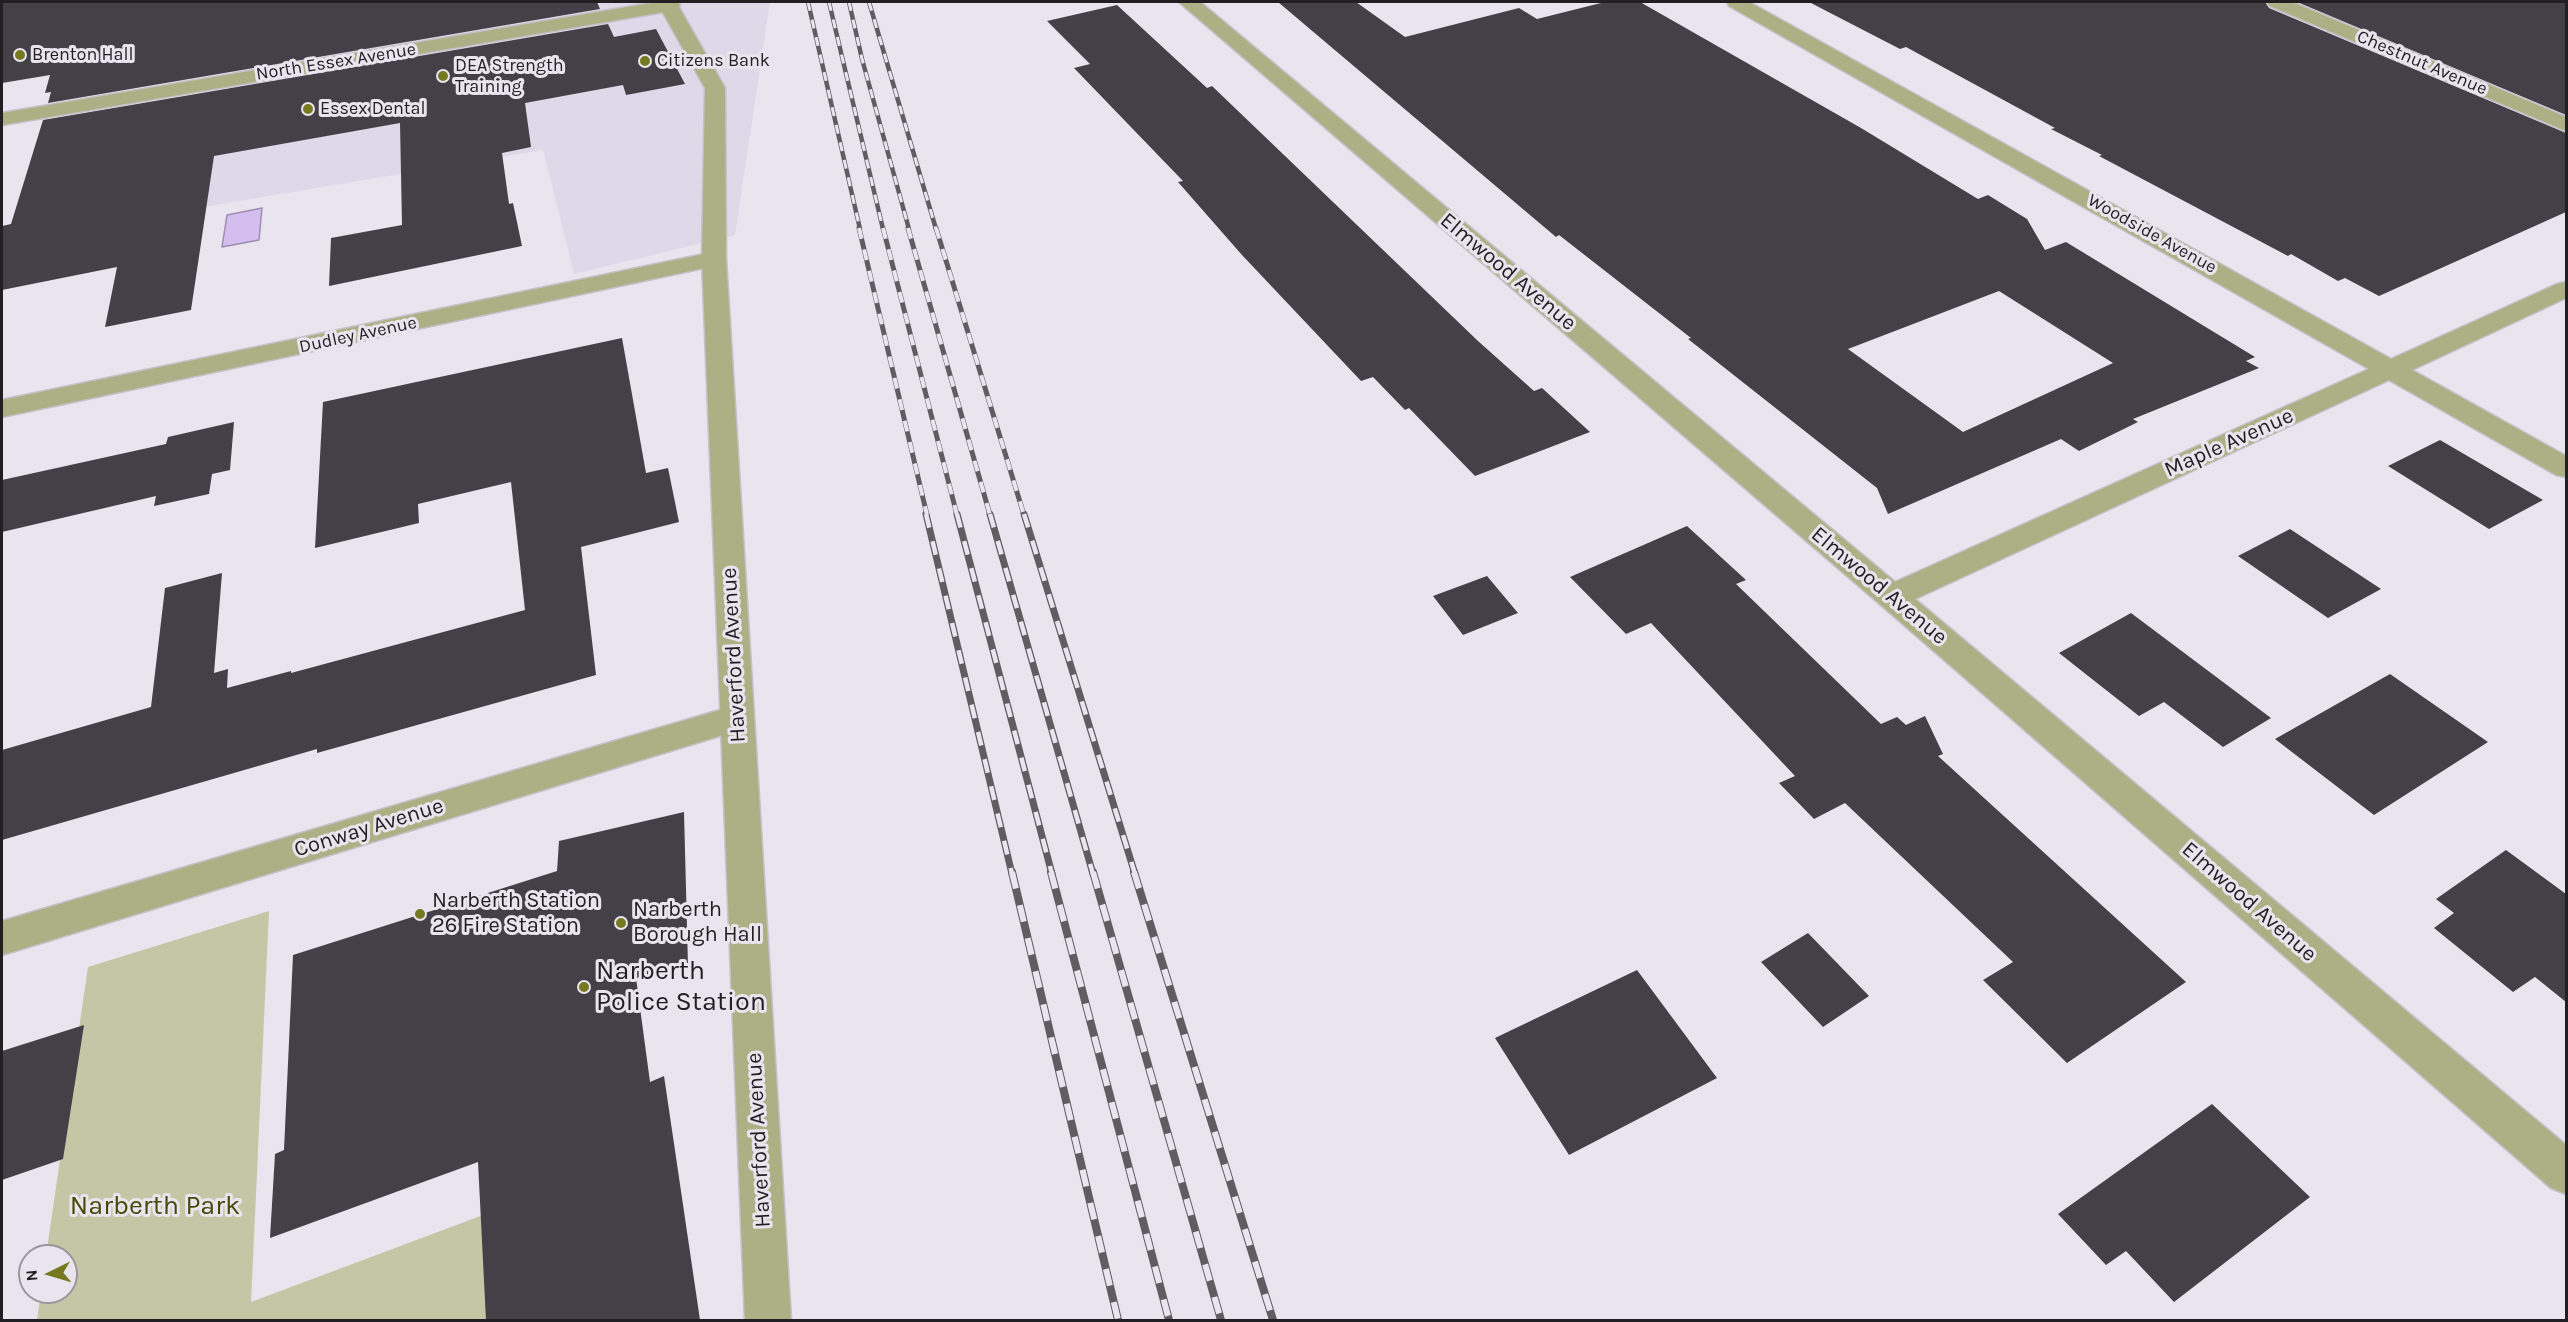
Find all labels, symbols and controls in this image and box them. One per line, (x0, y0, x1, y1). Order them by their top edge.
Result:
street label: Chestnut Avenue (2354, 26, 2490, 100)
street label: North Essex Avenue (255, 39, 417, 85)
place label: Brenton Hall (32, 44, 134, 66)
marker: Brenton Hall (13, 48, 27, 62)
place label: Citizens Bank (657, 50, 770, 72)
marker: Citizens Bank (638, 54, 652, 68)
place label: DEA Strength Training (455, 55, 564, 98)
marker: DEA Strength Training (436, 69, 450, 83)
place label: Essex Dental (320, 98, 425, 120)
marker: Essex Dental (301, 102, 315, 116)
street label: Woodside Avenue (2084, 190, 2220, 278)
street label: Elmwood Avenue (1434, 207, 1582, 337)
street label: Dudley Avenue (297, 312, 419, 358)
street label: Maple Avenue (2160, 403, 2298, 483)
street label: Elmwood Avenue (1805, 521, 1953, 651)
street label: Haverford Avenue (716, 567, 752, 743)
street label: Conway Avenue (291, 793, 447, 863)
street label: Elmwood Avenue (2176, 836, 2322, 968)
place label: Narberth Station 26 Fire Station (432, 888, 600, 939)
place label: Narberth Borough Hall (633, 897, 762, 948)
marker: Narberth Station 26 Fire Station (413, 907, 427, 921)
marker: Narberth Borough Hall (614, 916, 628, 930)
place label: Narberth Police Station (596, 955, 766, 1018)
marker: Narberth Police Station (577, 980, 591, 994)
street label: Haverford Avenue (741, 1052, 777, 1228)
park label: Narberth Park (70, 1190, 240, 1222)
north arrow (18, 1244, 78, 1304)
text: N (22, 1269, 42, 1282)

